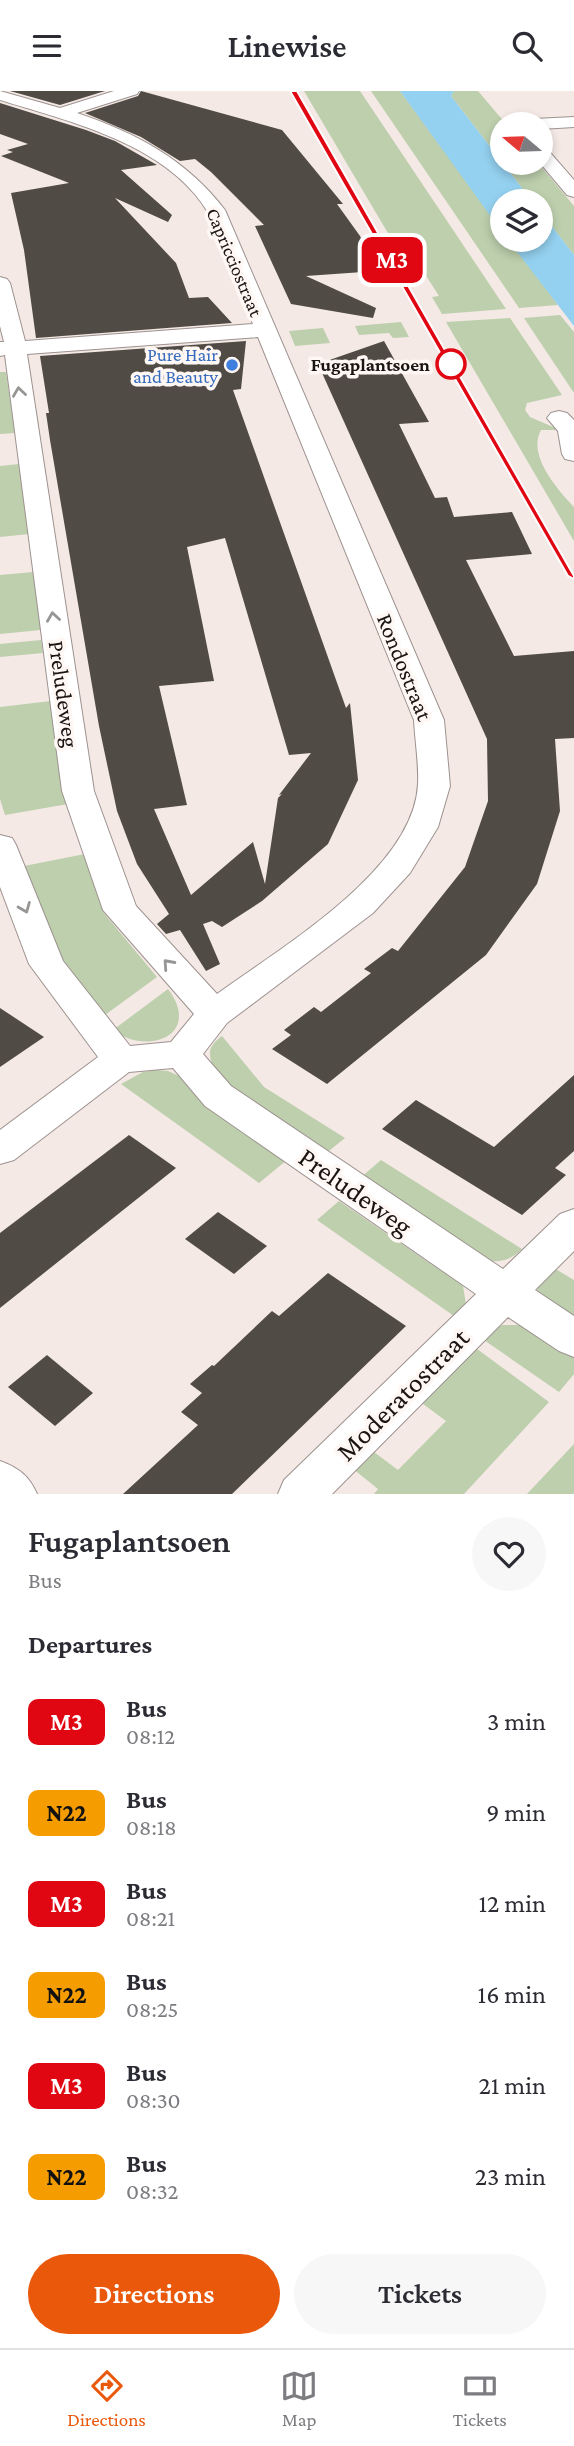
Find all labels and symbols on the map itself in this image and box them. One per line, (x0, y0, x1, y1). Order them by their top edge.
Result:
north arrow (490, 112, 553, 175)
street label: Capricciostraat (202, 205, 267, 320)
line badge: M3 (360, 237, 424, 283)
place label: Pure Hair and Beauty (133, 344, 218, 387)
marker: Fugaplantsoen (436, 349, 466, 379)
place label: Fugaplantsoen (311, 354, 430, 375)
marker: Pure Hair and Beauty (224, 357, 240, 373)
one-way arrow (12, 386, 27, 398)
street label: Rondostraat (372, 610, 438, 725)
one-way arrow (46, 611, 61, 623)
street label: Preludeweg (44, 639, 84, 749)
one-way arrow (17, 902, 31, 914)
one-way arrow (164, 959, 176, 972)
street label: Preludeweg (293, 1141, 419, 1242)
street label: Moderatostraat (330, 1321, 475, 1467)

